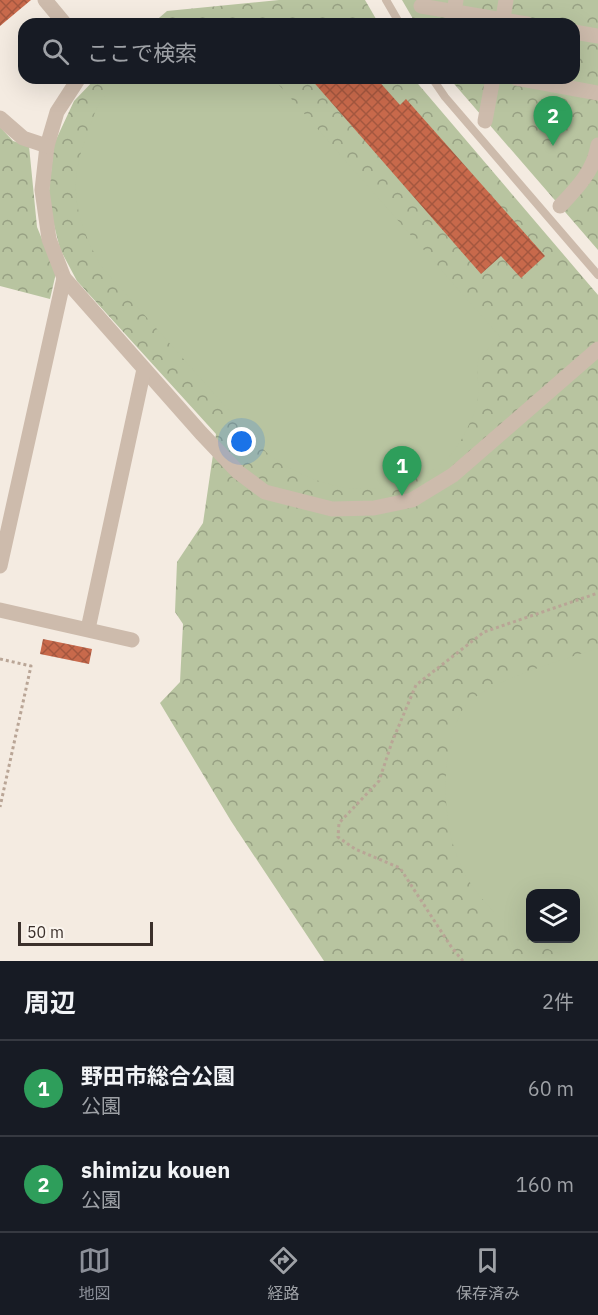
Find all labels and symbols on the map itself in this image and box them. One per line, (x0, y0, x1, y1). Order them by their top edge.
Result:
pin: 2 (534, 96, 572, 146)
your location (227, 427, 256, 456)
pin: 1 (382, 446, 422, 496)
scale bar (18, 919, 153, 946)

